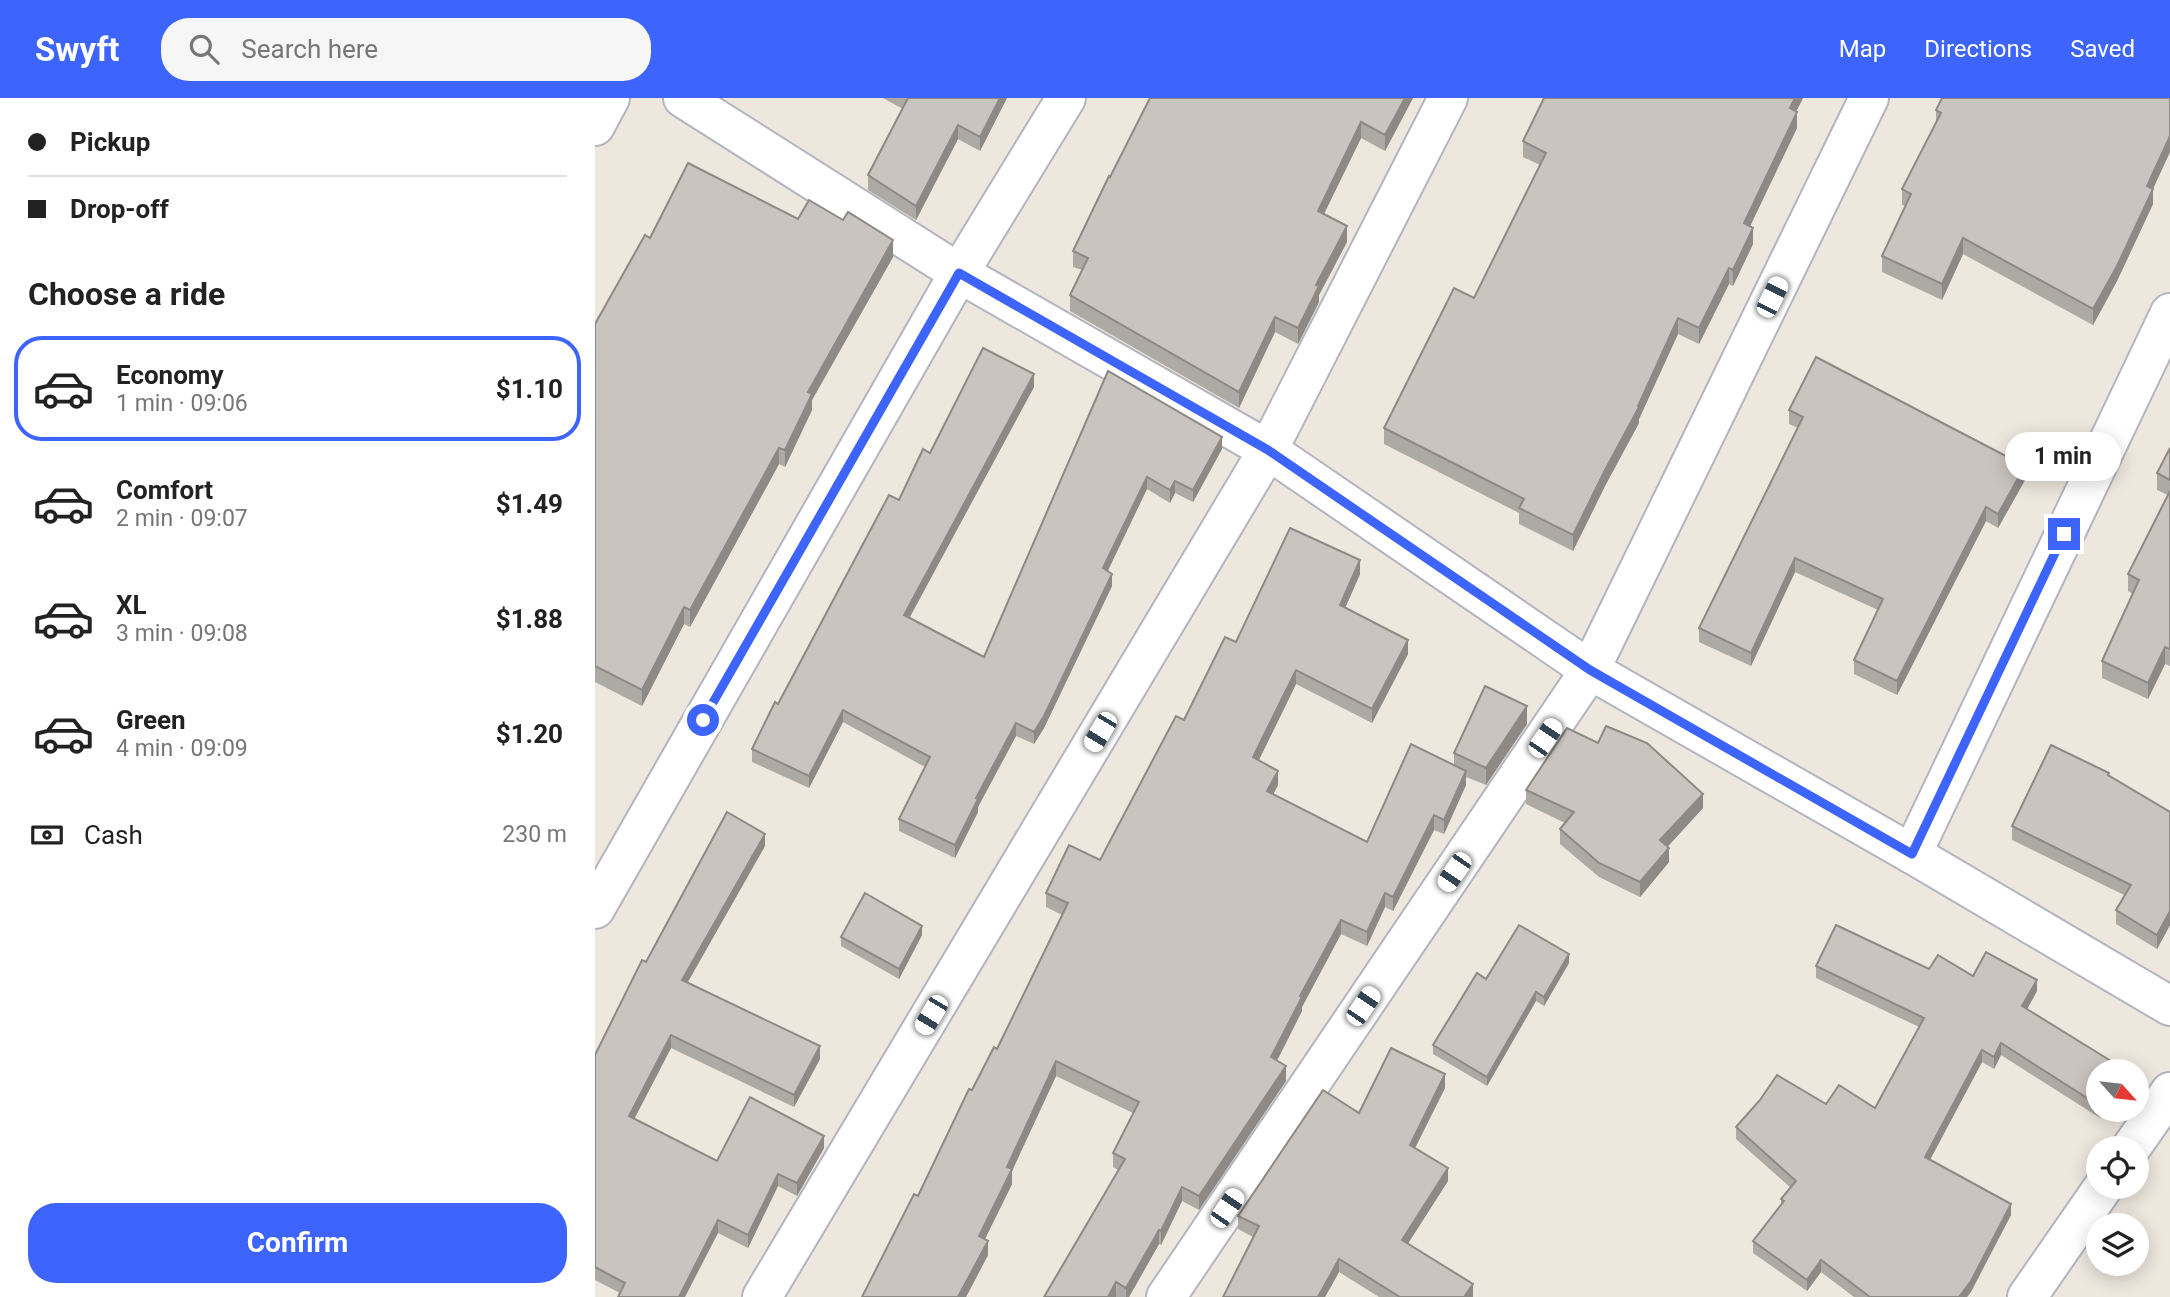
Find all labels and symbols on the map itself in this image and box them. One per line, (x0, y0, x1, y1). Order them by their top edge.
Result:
car (1754, 274, 1791, 320)
callout: 1 min (2006, 432, 2122, 482)
route end (2048, 518, 2080, 550)
route start (687, 704, 719, 736)
car (1081, 709, 1120, 755)
car (1525, 715, 1566, 761)
car (1434, 849, 1475, 895)
car (1343, 983, 1384, 1029)
car (912, 992, 951, 1038)
north arrow (2086, 1059, 2149, 1122)
car (1207, 1185, 1248, 1231)

